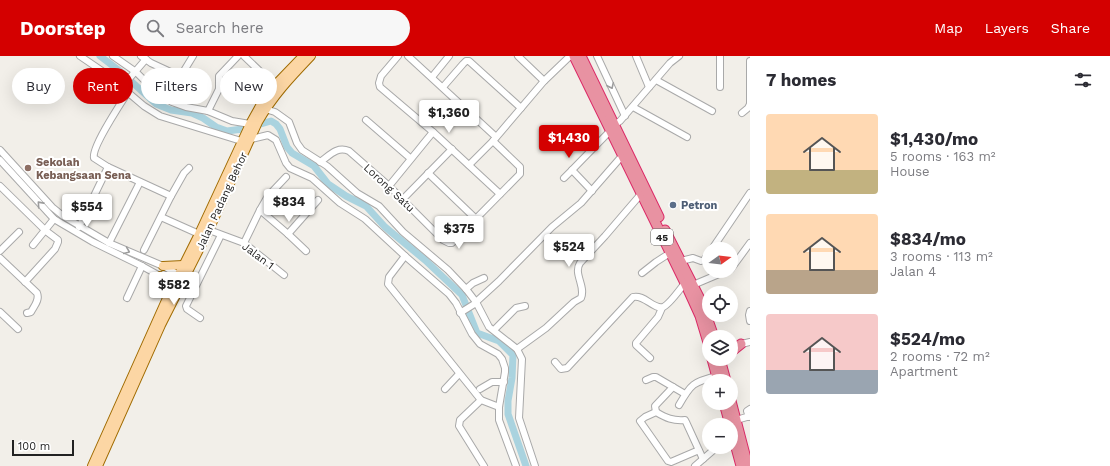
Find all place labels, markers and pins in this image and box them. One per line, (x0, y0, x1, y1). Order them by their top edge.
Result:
pin: $1,360 (416, 100, 482, 134)
pin: $1,430 (536, 125, 602, 159)
place label: Sekolah Kebangsaan Sena (36, 156, 132, 182)
marker: Sekolah Kebangsaan Sena (23, 163, 33, 173)
pin: $834 (265, 189, 313, 223)
pin: $554 (63, 194, 111, 228)
place label: Petron (681, 199, 718, 212)
marker: Petron (668, 200, 678, 210)
pin: $375 (435, 216, 483, 250)
pin: $524 (545, 234, 593, 268)
pin: $582 (150, 272, 198, 306)

